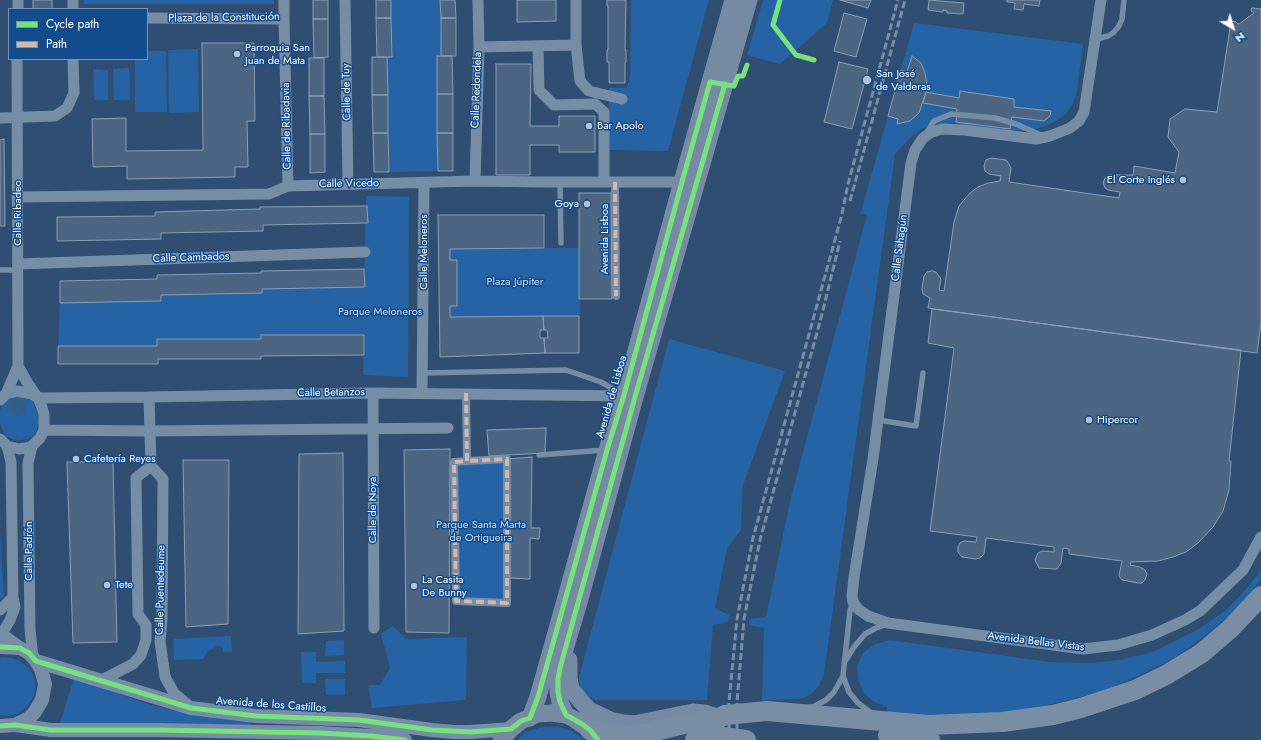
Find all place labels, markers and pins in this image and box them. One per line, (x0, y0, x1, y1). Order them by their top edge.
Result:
place label: Parroquia San Juan de Mata (245, 41, 310, 67)
marker: Parroquia San Juan de Mata (232, 49, 242, 59)
place label: San José de Valderas (876, 67, 931, 93)
marker: San José de Valderas (861, 74, 873, 86)
place label: Bar Apolo (597, 119, 644, 133)
marker: Bar Apolo (584, 121, 594, 131)
place label: El Corte Inglés (1107, 173, 1175, 187)
marker: El Corte Inglés (1178, 175, 1188, 185)
place label: Goya (555, 197, 579, 211)
marker: Goya (582, 199, 592, 209)
place label: Hipercor (1097, 413, 1138, 427)
marker: Hipercor (1084, 415, 1094, 425)
place label: Cafetería Reyes (84, 452, 156, 466)
marker: Cafetería Reyes (71, 454, 81, 464)
place label: La Casita De Bunny (422, 573, 467, 599)
place label: Tete (115, 578, 133, 592)
marker: Tete (102, 580, 112, 590)
marker: La Casita De Bunny (409, 581, 419, 591)

